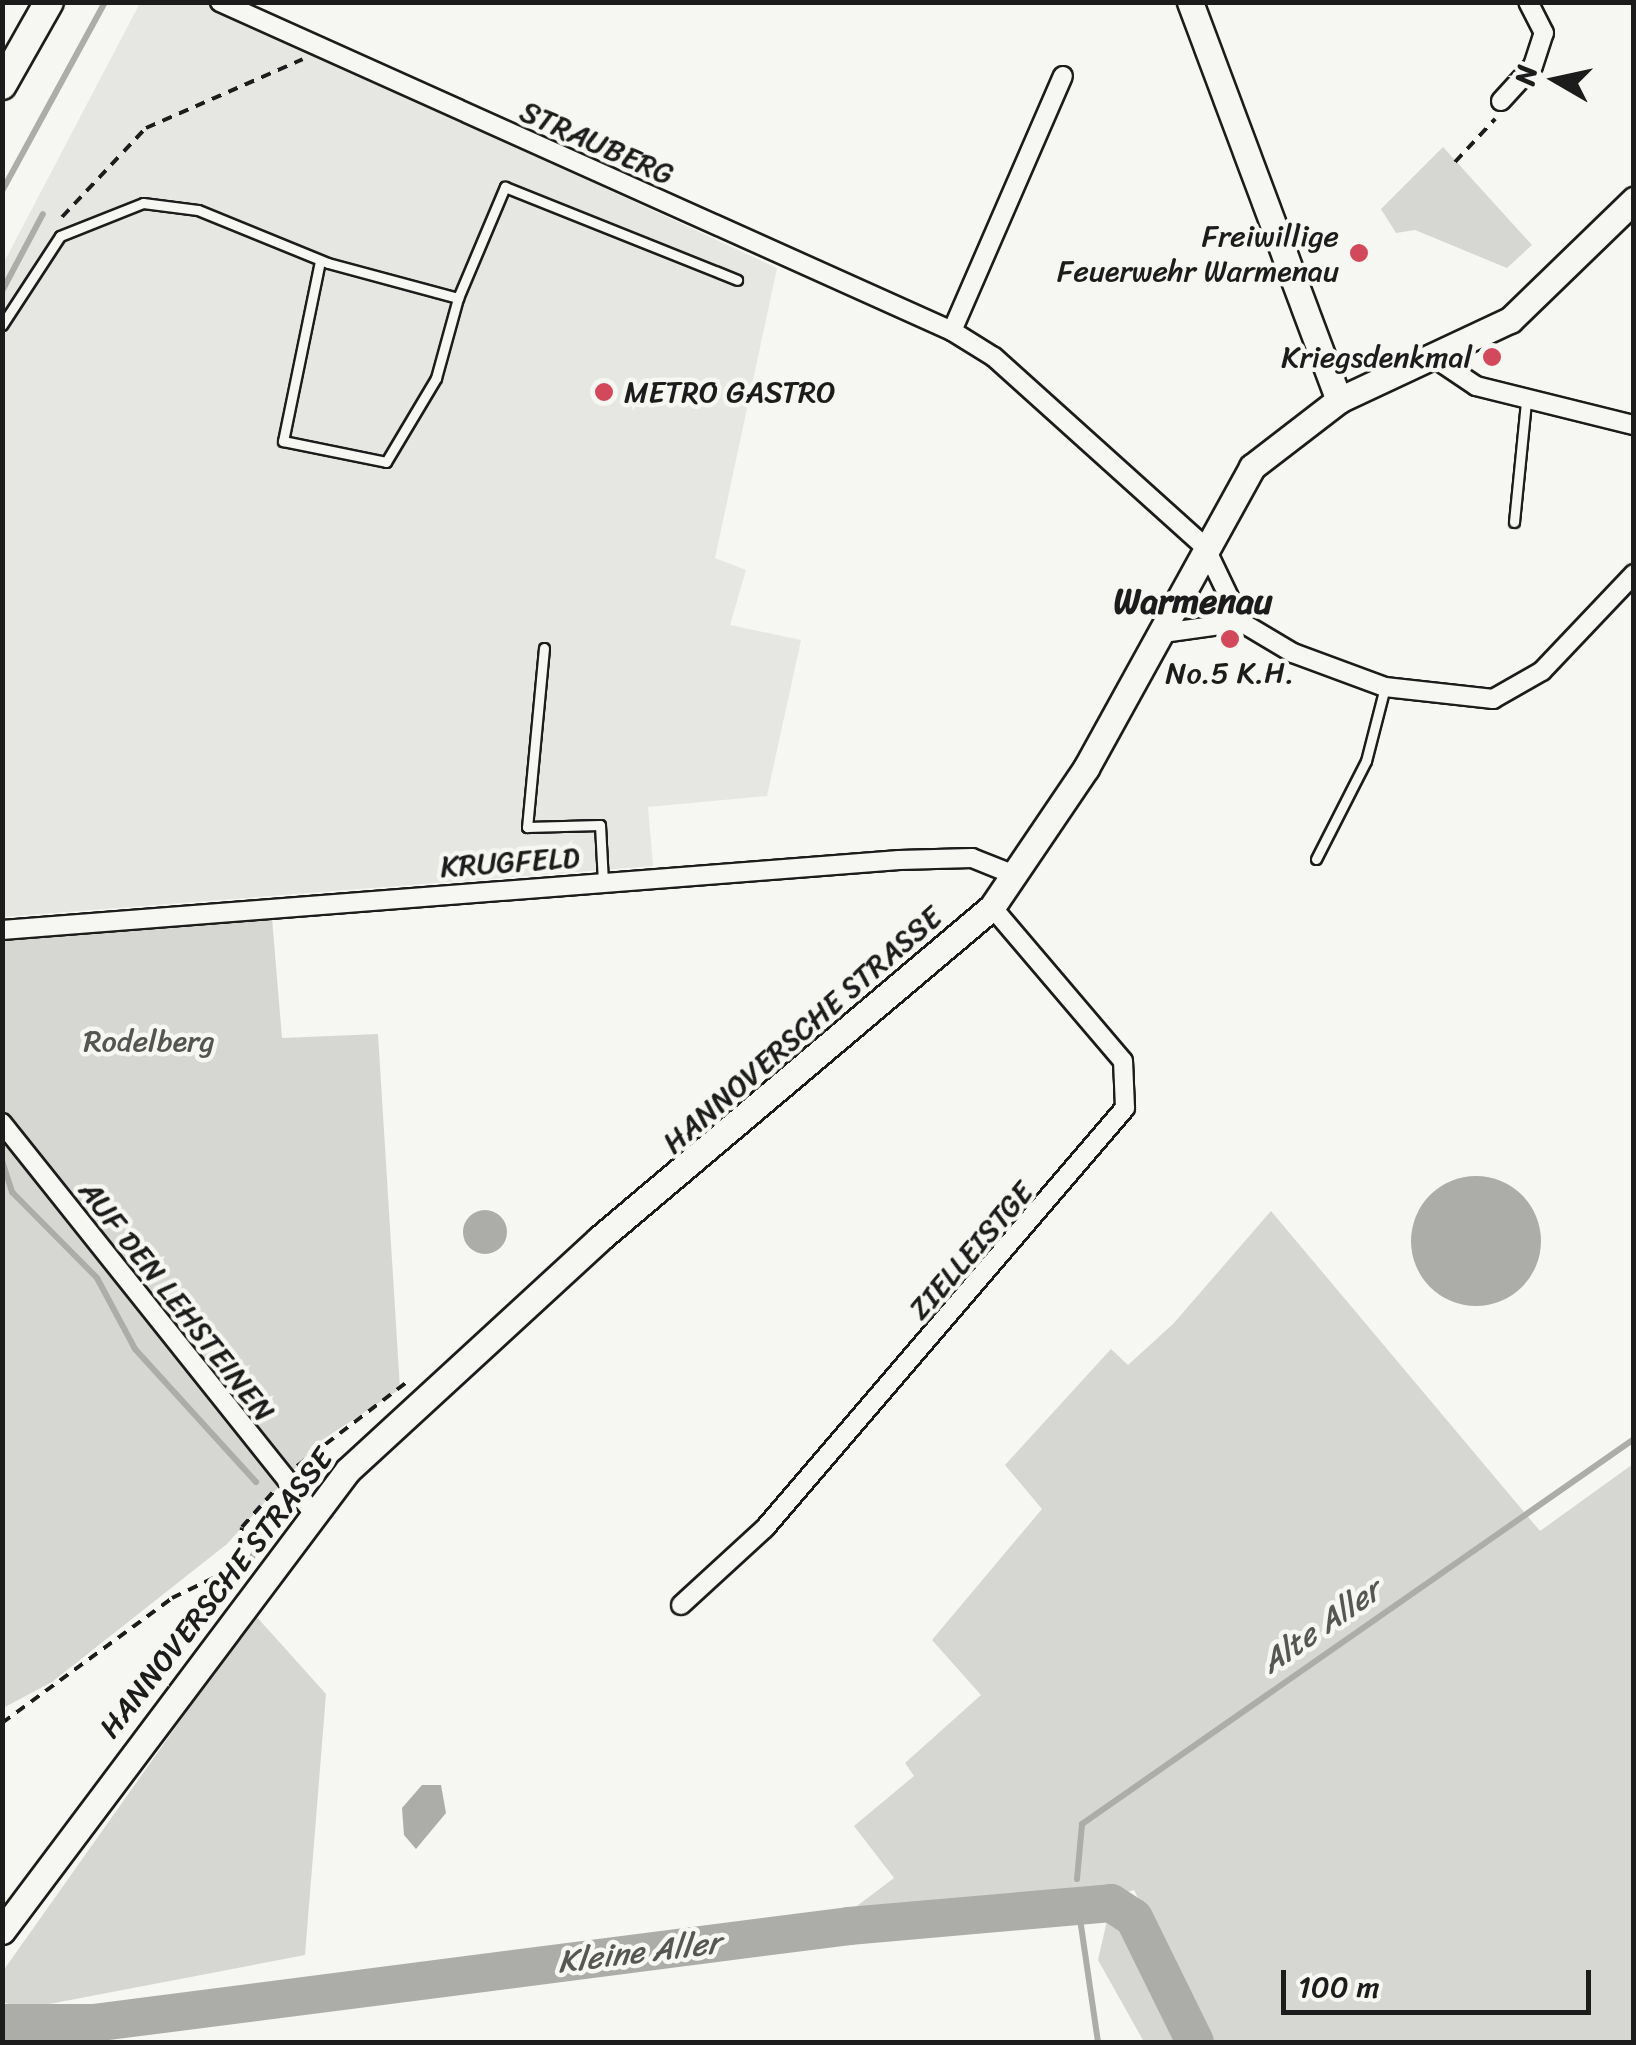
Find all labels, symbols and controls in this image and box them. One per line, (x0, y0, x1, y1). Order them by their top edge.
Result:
north arrow (1506, 30, 1606, 130)
text: N (1500, 62, 1552, 89)
street label: STRAUBERG (515, 93, 679, 193)
place label: Freiwillige Feuerwehr Warmenau (1056, 218, 1339, 288)
marker: Freiwillige Feuerwehr Warmenau (1348, 242, 1370, 264)
place label: Kriegsdenkmal (1281, 339, 1472, 375)
marker: Kriegsdenkmal (1481, 346, 1503, 368)
place label: METRO GASTRO (624, 374, 836, 410)
marker: METRO GASTRO (593, 381, 615, 403)
district label: Warmenau (1113, 580, 1273, 622)
marker: No.5 K.H. (1219, 628, 1241, 650)
place label: No.5 K.H. (1166, 655, 1294, 691)
street label: KRUGFELD (439, 839, 581, 885)
street label: HANNOVERSCHE STRASSE (653, 898, 951, 1162)
park label: Rodelberg (83, 1023, 215, 1059)
street label: AUF DEN LEHSTEINEN (72, 1173, 282, 1429)
street label: ZIELLEISTGE (901, 1175, 1041, 1327)
street label: HANNOVERSCHE STRASSE (90, 1439, 342, 1747)
water label: Alte Aller (1254, 1572, 1388, 1682)
water label: Kleine Aller (555, 1924, 723, 1982)
scale bar (1286, 1950, 1596, 2012)
text: 100 m (1298, 1960, 1380, 2014)

